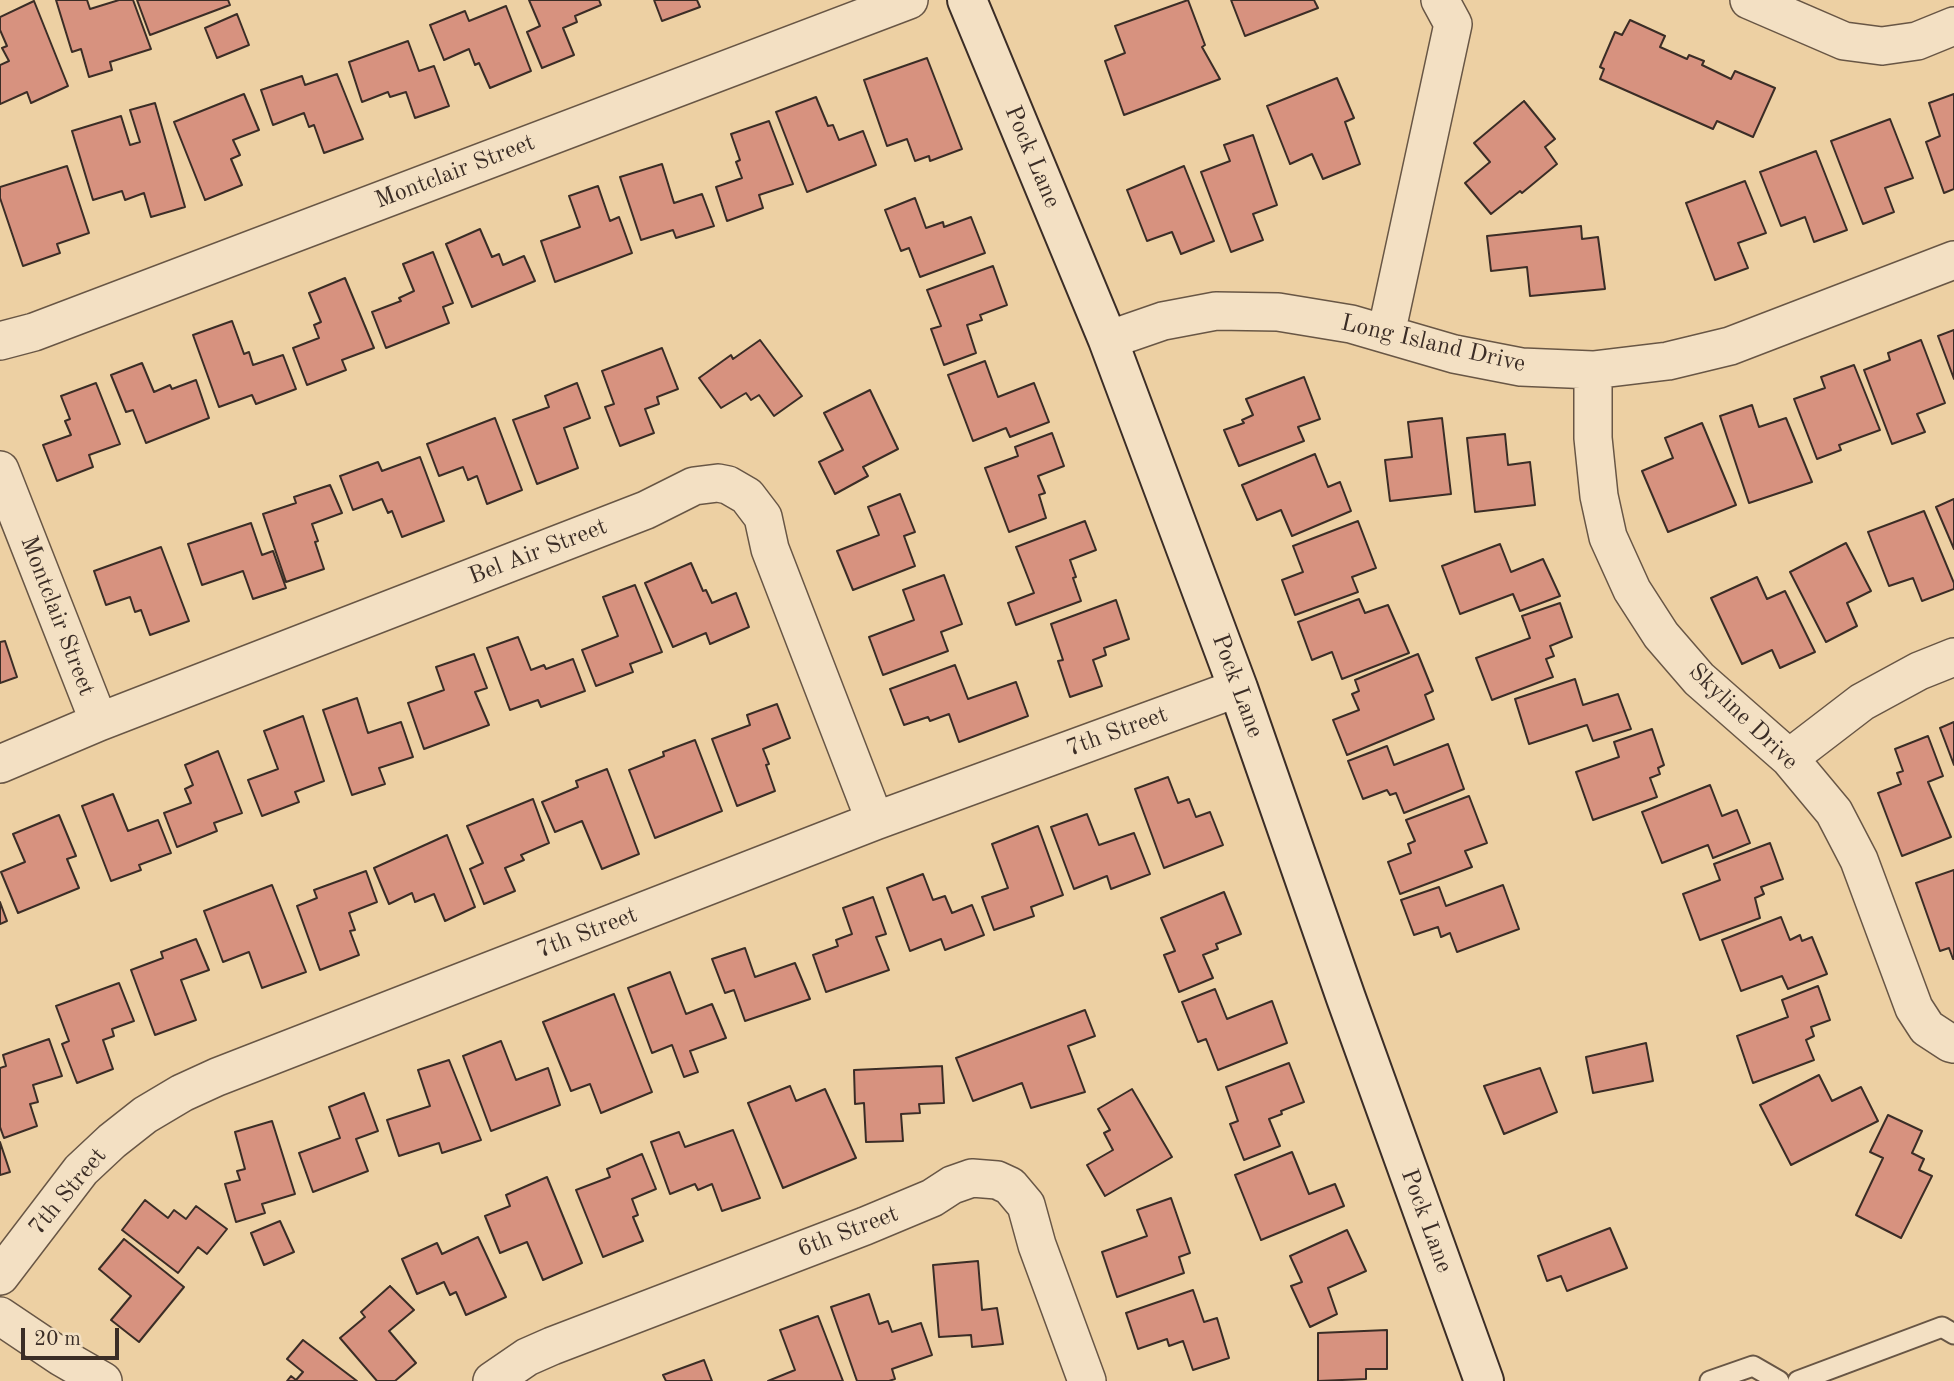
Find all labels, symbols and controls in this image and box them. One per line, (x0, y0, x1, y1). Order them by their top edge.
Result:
street label: Pock Lane (998, 101, 1066, 213)
street label: Montclair Street (371, 128, 539, 216)
street label: Long Island Drive (1338, 309, 1528, 379)
street label: Bel Air Street (465, 512, 611, 592)
street label: Montclair Street (13, 532, 101, 700)
street label: Pock Lane (1205, 630, 1269, 742)
street label: Skyline Drive (1682, 658, 1804, 776)
street label: 7th Street (1062, 700, 1172, 764)
street label: 7th Street (533, 901, 641, 965)
street label: 7th Street (23, 1142, 113, 1242)
street label: Pock Lane (1394, 1165, 1458, 1277)
street label: 6th Street (794, 1200, 902, 1264)
scale bar (24, 1314, 122, 1358)
text: 20 m (34, 1329, 81, 1350)

